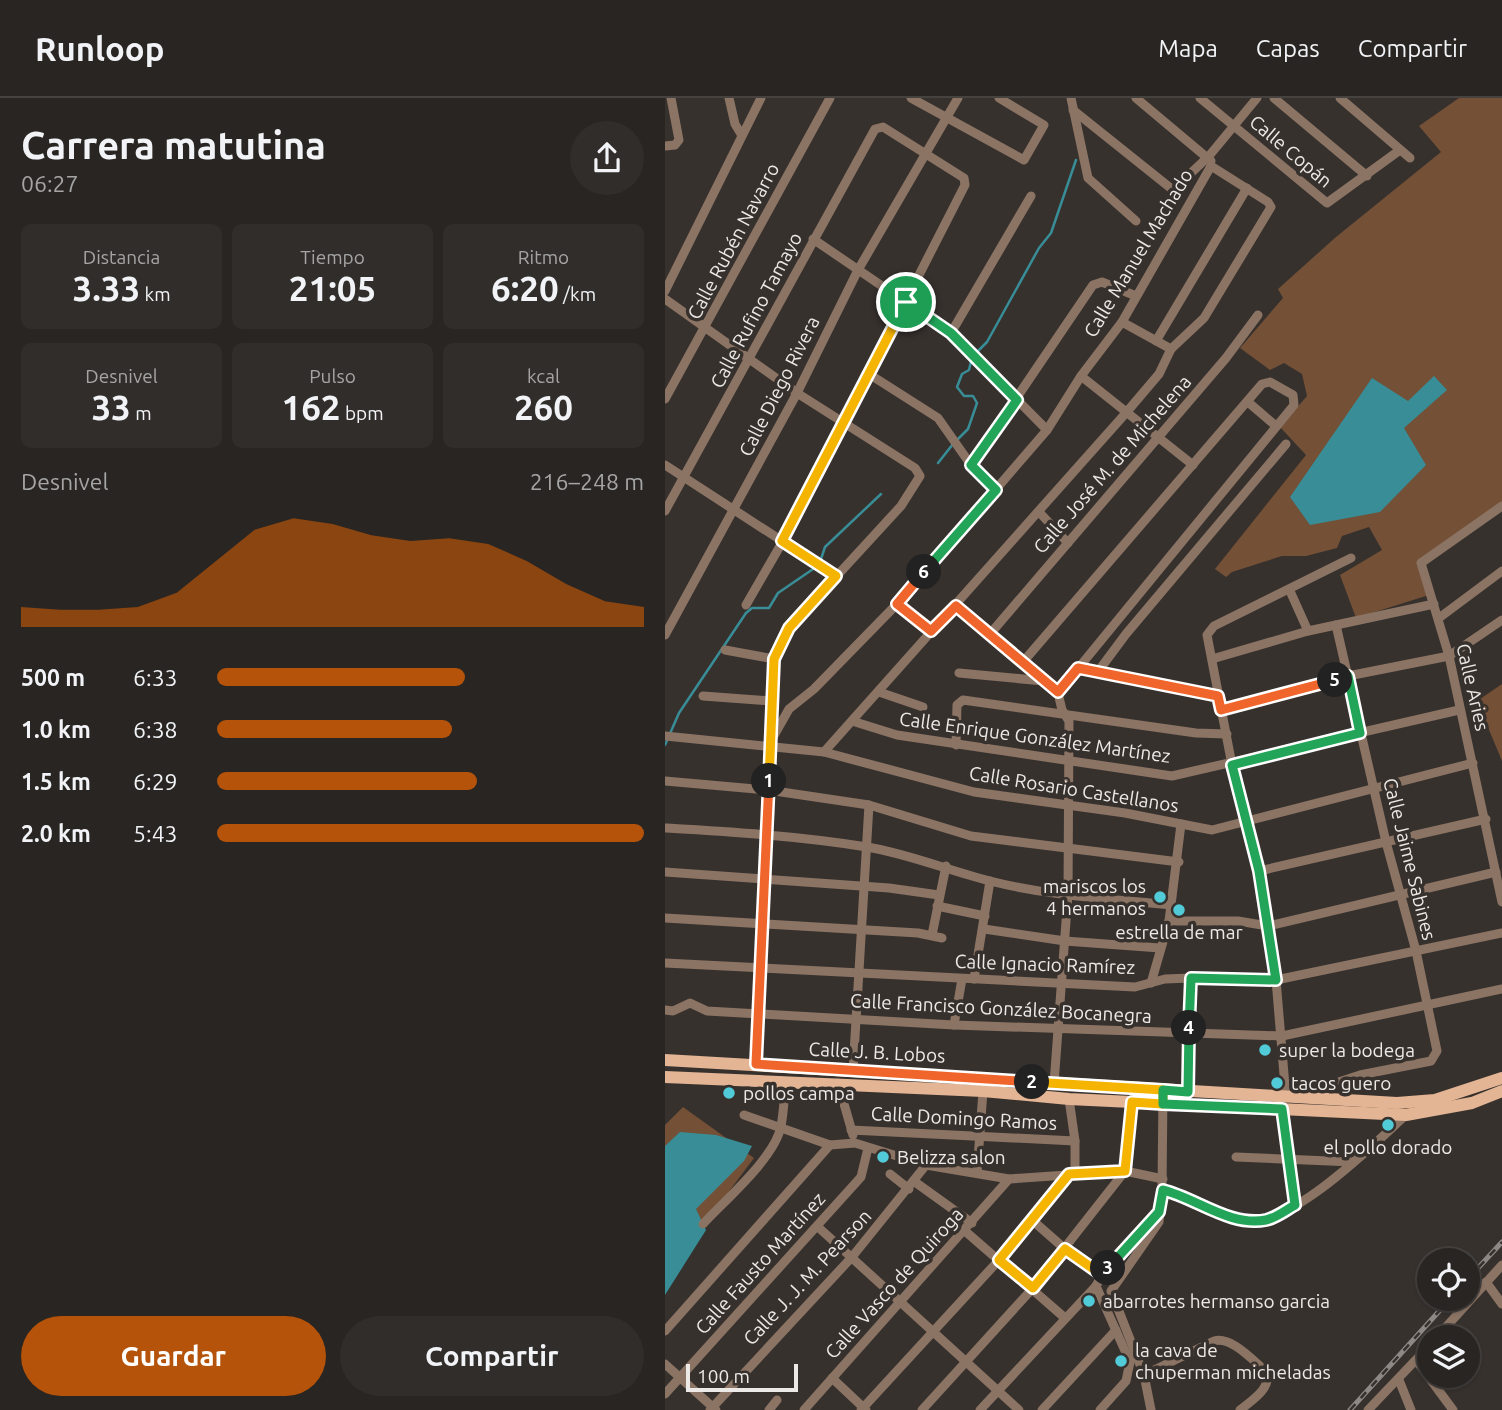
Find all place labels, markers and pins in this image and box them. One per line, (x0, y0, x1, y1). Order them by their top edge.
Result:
pin (876, 272, 936, 332)
pin: 6 (907, 554, 941, 589)
pin: 5 (1317, 662, 1353, 698)
pin: 1 (751, 764, 787, 798)
place label: mariscos los 4 hermanos (1043, 875, 1146, 919)
marker: mariscos los 4 hermanos (1152, 889, 1168, 905)
marker: estrella de mar (1171, 902, 1187, 918)
place label: estrella de mar (1115, 921, 1243, 943)
pin: 4 (1171, 1010, 1207, 1046)
place label: super la bodega (1279, 1039, 1415, 1061)
marker: super la bodega (1257, 1042, 1273, 1058)
pin: 2 (1015, 1065, 1049, 1100)
place label: tacos guero (1291, 1072, 1391, 1094)
marker: tacos guero (1269, 1075, 1285, 1091)
place label: pollos campa (743, 1082, 855, 1104)
marker: pollos campa (721, 1085, 737, 1101)
marker: el pollo dorado (1380, 1117, 1396, 1133)
place label: el pollo dorado (1324, 1136, 1452, 1158)
place label: Belizza salon (897, 1146, 1006, 1168)
marker: Belizza salon (875, 1149, 891, 1165)
pin: 3 (1091, 1250, 1125, 1286)
place label: abarrotes hermanso garcia (1103, 1290, 1330, 1312)
marker: abarrotes hermanso garcia (1081, 1293, 1097, 1309)
place label: la cava de chuperman micheladas (1135, 1339, 1331, 1383)
marker: la cava de chuperman micheladas (1113, 1353, 1129, 1369)

